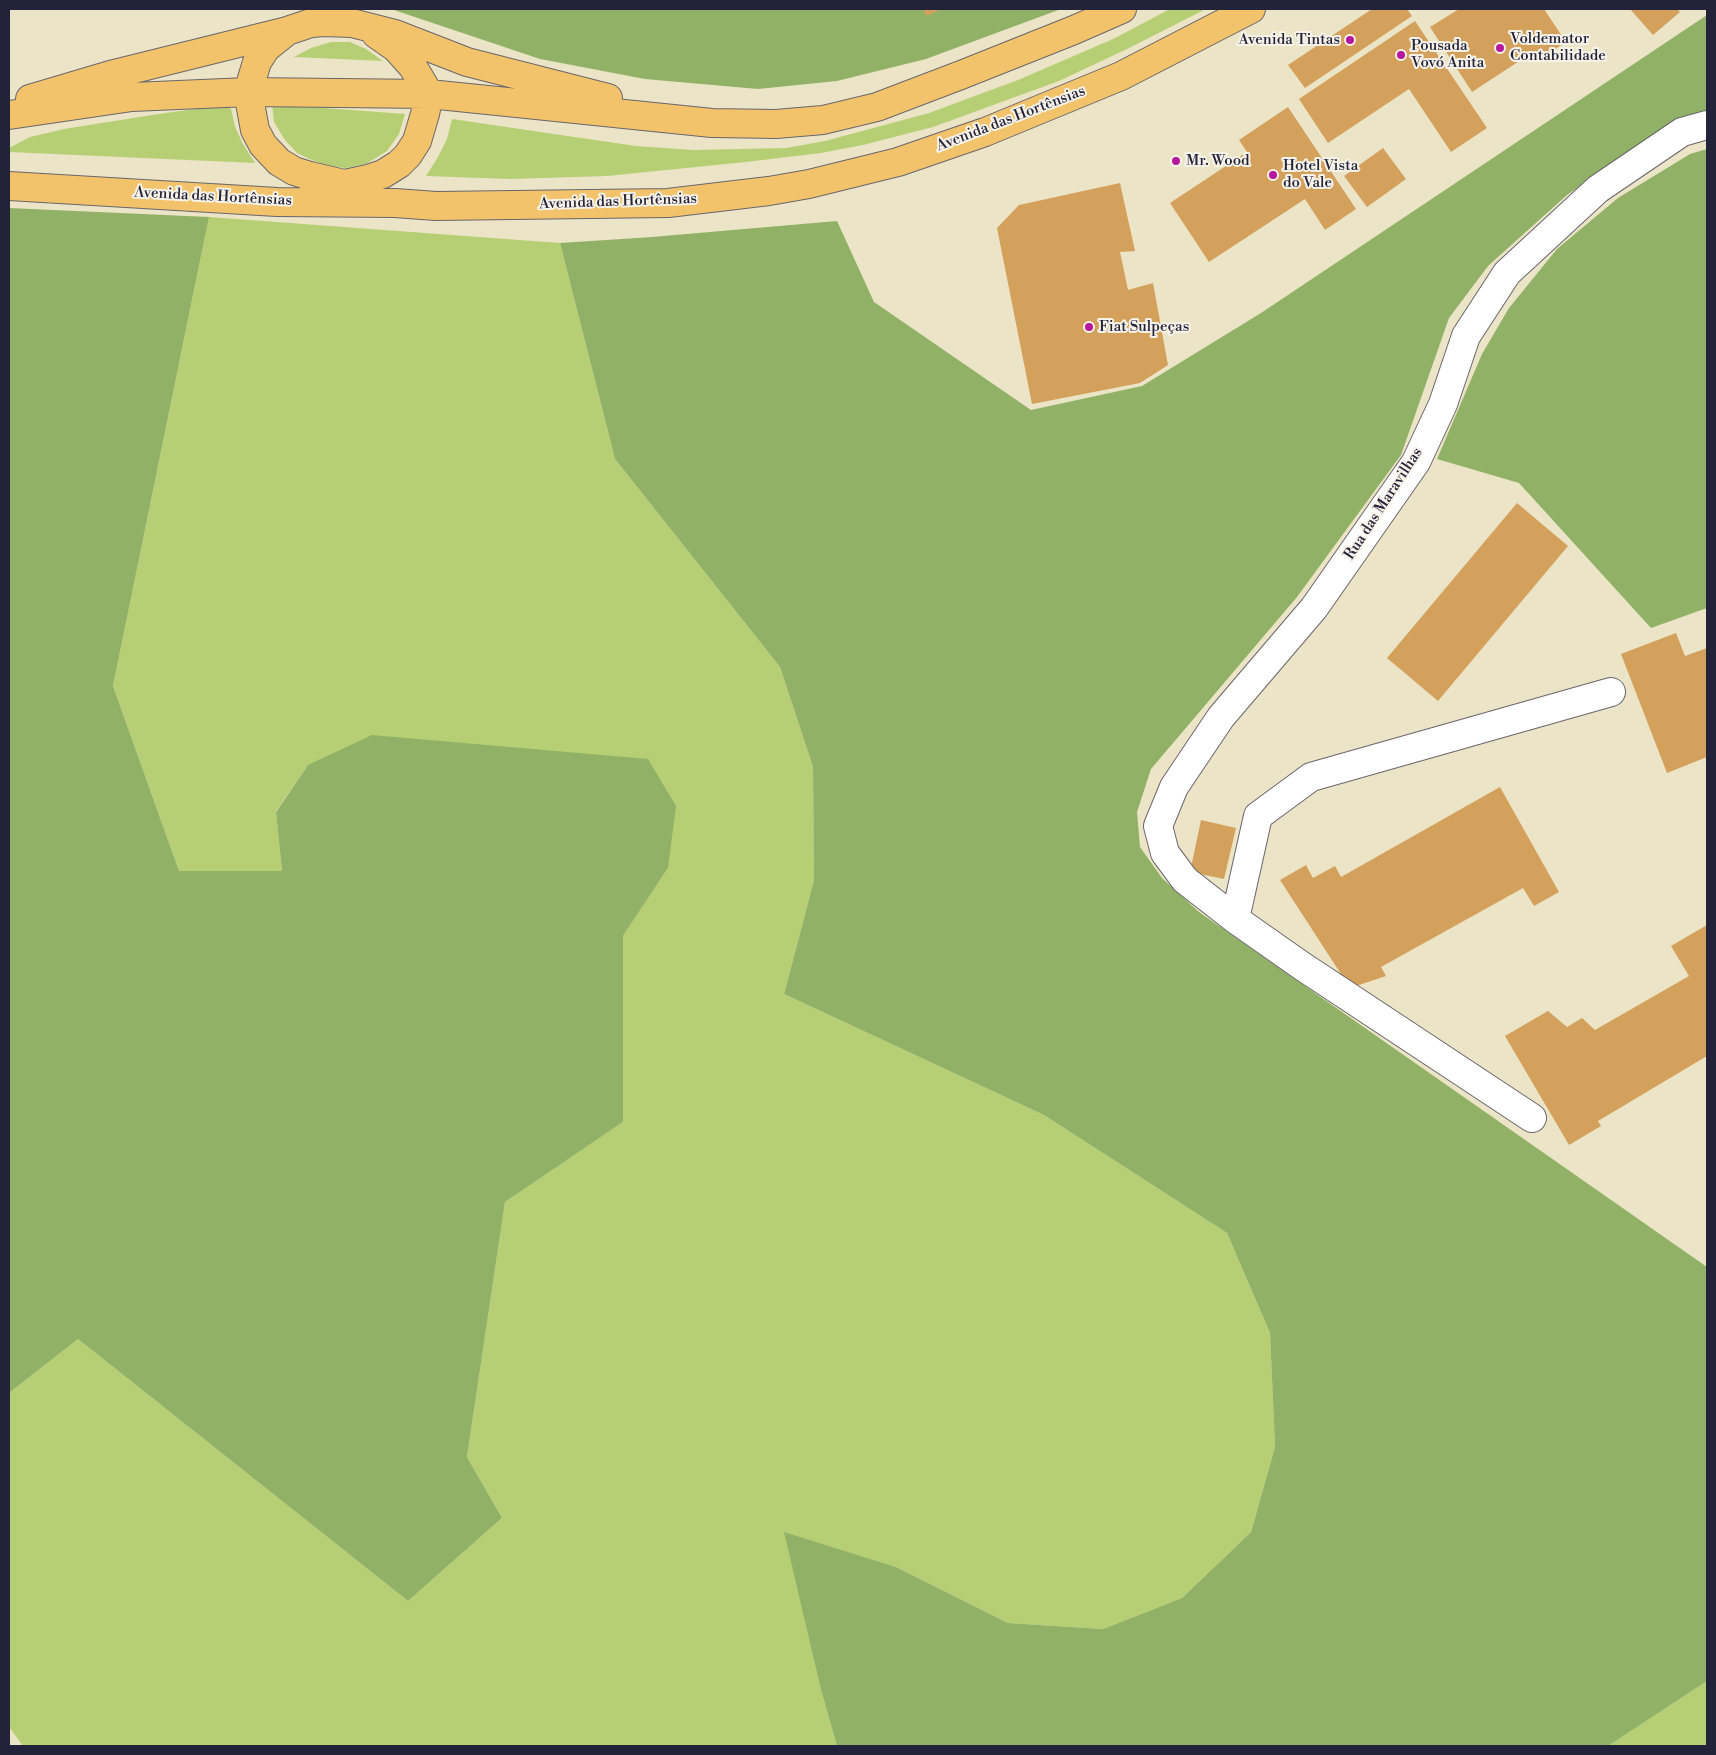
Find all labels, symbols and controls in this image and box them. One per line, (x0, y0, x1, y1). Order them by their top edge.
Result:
place label: Voldemator Contabilidade (1510, 30, 1606, 65)
place label: Avenida Tintas (1238, 31, 1340, 49)
marker: Avenida Tintas (1344, 34, 1356, 46)
place label: Pousada Vovó Anita (1411, 37, 1484, 72)
marker: Voldemator Contabilidade (1494, 42, 1506, 54)
marker: Pousada Vovó Anita (1395, 49, 1407, 61)
street label: Avenida das Hortênsias (934, 82, 1088, 156)
place label: Mr. Wood (1186, 152, 1250, 170)
marker: Mr. Wood (1170, 155, 1182, 167)
place label: Hotel Vista do Vale (1283, 157, 1358, 192)
marker: Hotel Vista do Vale (1267, 169, 1279, 181)
street label: Avenida das Hortênsias (134, 184, 292, 210)
street label: Avenida das Hortênsias (539, 190, 697, 214)
place label: Fiat Sulpeças (1099, 318, 1189, 336)
marker: Fiat Sulpeças (1083, 321, 1095, 333)
street label: Rua das Maravilhas (1341, 445, 1427, 563)

